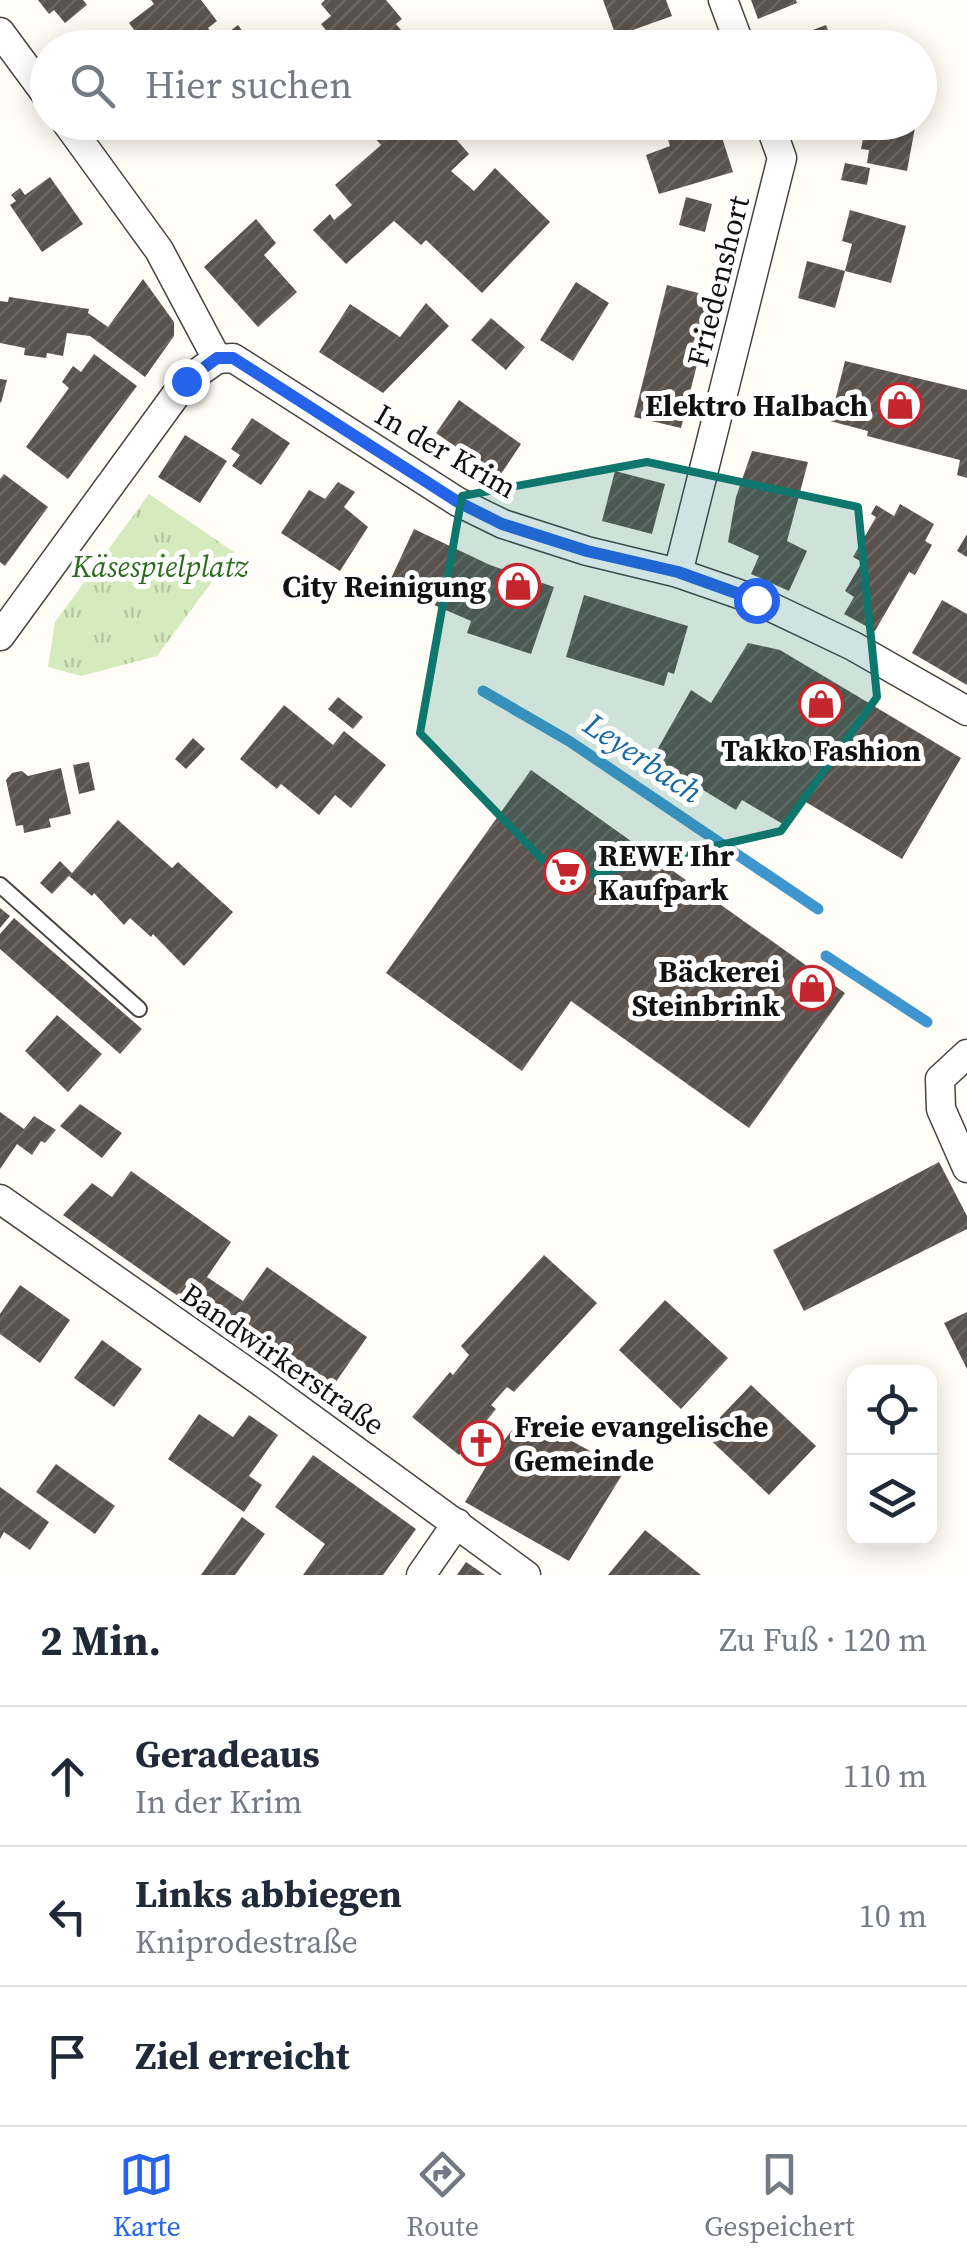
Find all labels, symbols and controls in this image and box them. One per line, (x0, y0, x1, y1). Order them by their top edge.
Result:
search box (30, 30, 937, 140)
icon: search (65, 58, 120, 113)
text: Hier suchen (145, 59, 352, 111)
street label: Friedenshort (677, 191, 759, 371)
route end (164, 359, 210, 405)
shop icon: Elektro Halbach (877, 382, 923, 428)
place label: Elektro Halbach (645, 385, 868, 426)
street label: In der Krim (368, 394, 524, 508)
park label: Käsespielplatz (71, 546, 249, 587)
shop icon: City Reinigung (495, 563, 541, 609)
place label: City Reinigung (282, 566, 486, 607)
route start (734, 578, 780, 624)
shop icon: Takko Fashion (798, 681, 844, 727)
water label: Leyerbach (574, 702, 711, 814)
place label: Takko Fashion (721, 730, 921, 771)
place label: REWE Ihr Kaufpark (598, 835, 734, 910)
supermarket icon: REWE Ihr Kaufpark (543, 849, 589, 895)
place label: Bäckerei Steinbrink (632, 951, 780, 1026)
shop icon: Bäckerei Steinbrink (789, 965, 835, 1011)
street label: Bandwirkerstraße (173, 1273, 393, 1445)
map controls (847, 1365, 937, 1545)
button: locate (847, 1365, 937, 1455)
place label: Freie evangelische Gemeinde (514, 1406, 768, 1481)
church icon: Freie evangelische Gemeinde (458, 1420, 504, 1466)
button: layers (847, 1455, 937, 1545)
text: 2 Min. (40, 1611, 161, 1669)
text: Zu Fuß · 120 m (719, 1618, 927, 1662)
text: Geradeaus (135, 1728, 320, 1780)
icon: ahead (40, 1749, 95, 1804)
text: 110 m (843, 1754, 927, 1798)
text: In der Krim (135, 1780, 302, 1824)
text: Links abbiegen (135, 1868, 402, 1920)
icon: left (40, 1889, 95, 1944)
text: 10 m (859, 1894, 927, 1938)
text: Kniprodestraße (135, 1920, 358, 1964)
icon: arrive (40, 2029, 95, 2084)
text: Ziel erreicht (135, 2030, 350, 2082)
tab: Karte (113, 2147, 181, 2245)
tab: Route (406, 2147, 479, 2245)
tab: Gespeichert (704, 2147, 854, 2245)

